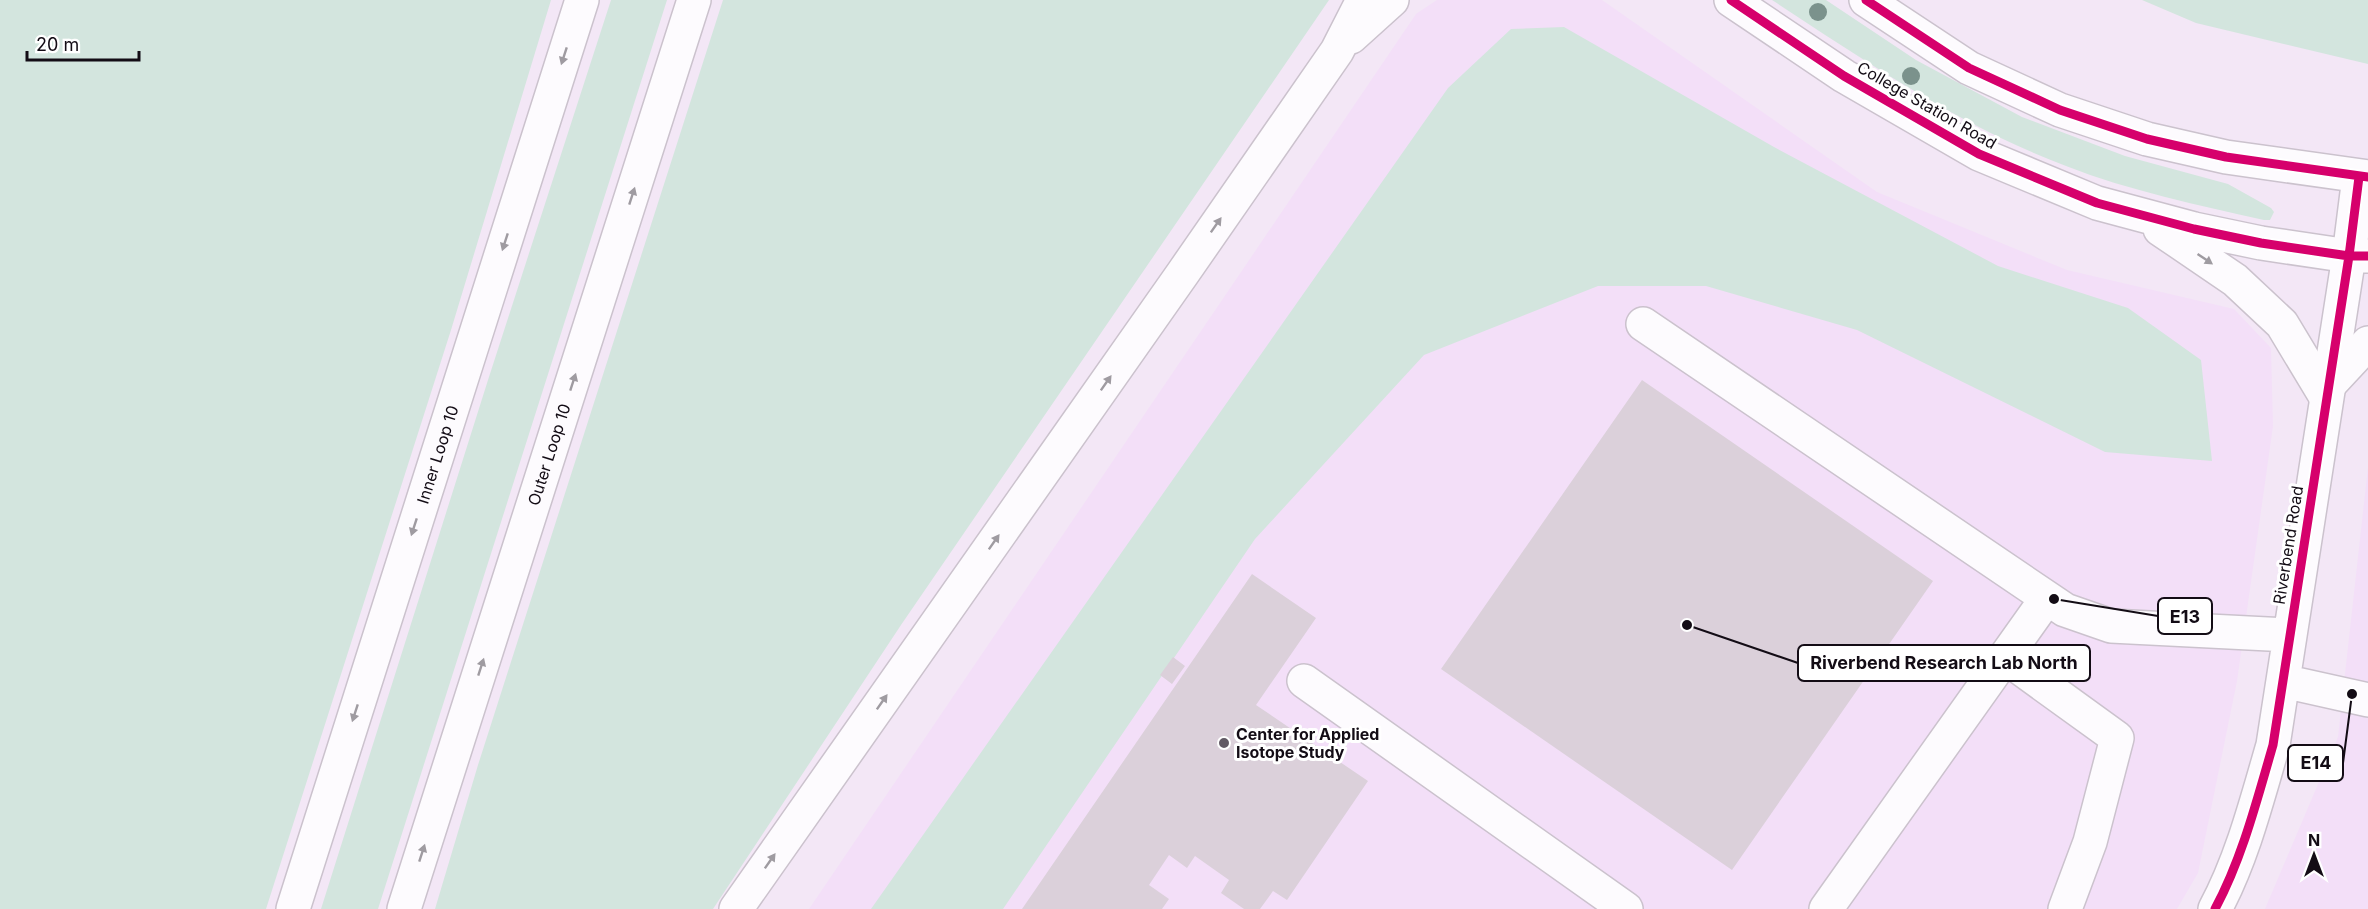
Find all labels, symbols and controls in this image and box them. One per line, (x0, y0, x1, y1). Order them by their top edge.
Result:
scale bar (27, 24, 140, 62)
text: 20 m (36, 34, 79, 55)
one-way arrow (559, 47, 568, 65)
street label: College Station Road (1854, 57, 2000, 153)
one-way arrow (628, 187, 637, 205)
one-way arrow (1210, 218, 1222, 234)
one-way arrow (499, 233, 509, 251)
one-way arrow (2196, 253, 2212, 265)
one-way arrow (568, 373, 578, 391)
one-way arrow (1100, 375, 1112, 391)
street label: Outer Loop 10 (523, 401, 575, 508)
street label: Inner Loop 10 (413, 403, 463, 506)
street label: Riverbend Road (2269, 484, 2307, 606)
one-way arrow (408, 518, 418, 536)
one-way arrow (988, 535, 1000, 551)
callout: E13 (2158, 598, 2212, 634)
text: E13 (2170, 606, 2200, 627)
callout: Riverbend Research Lab North (1798, 645, 2090, 681)
text: Riverbend Research Lab North (1810, 652, 2078, 673)
one-way arrow (477, 658, 487, 676)
one-way arrow (876, 694, 888, 710)
one-way arrow (349, 704, 359, 722)
place label: Center for Applied Isotope Study (1236, 724, 1379, 762)
marker: Center for Applied Isotope Study (1217, 736, 1231, 750)
callout: E14 (2288, 745, 2343, 781)
text: E14 (2301, 752, 2331, 773)
north arrow (2284, 825, 2344, 885)
text: N (2308, 830, 2320, 850)
one-way arrow (418, 844, 427, 862)
one-way arrow (764, 854, 776, 870)

